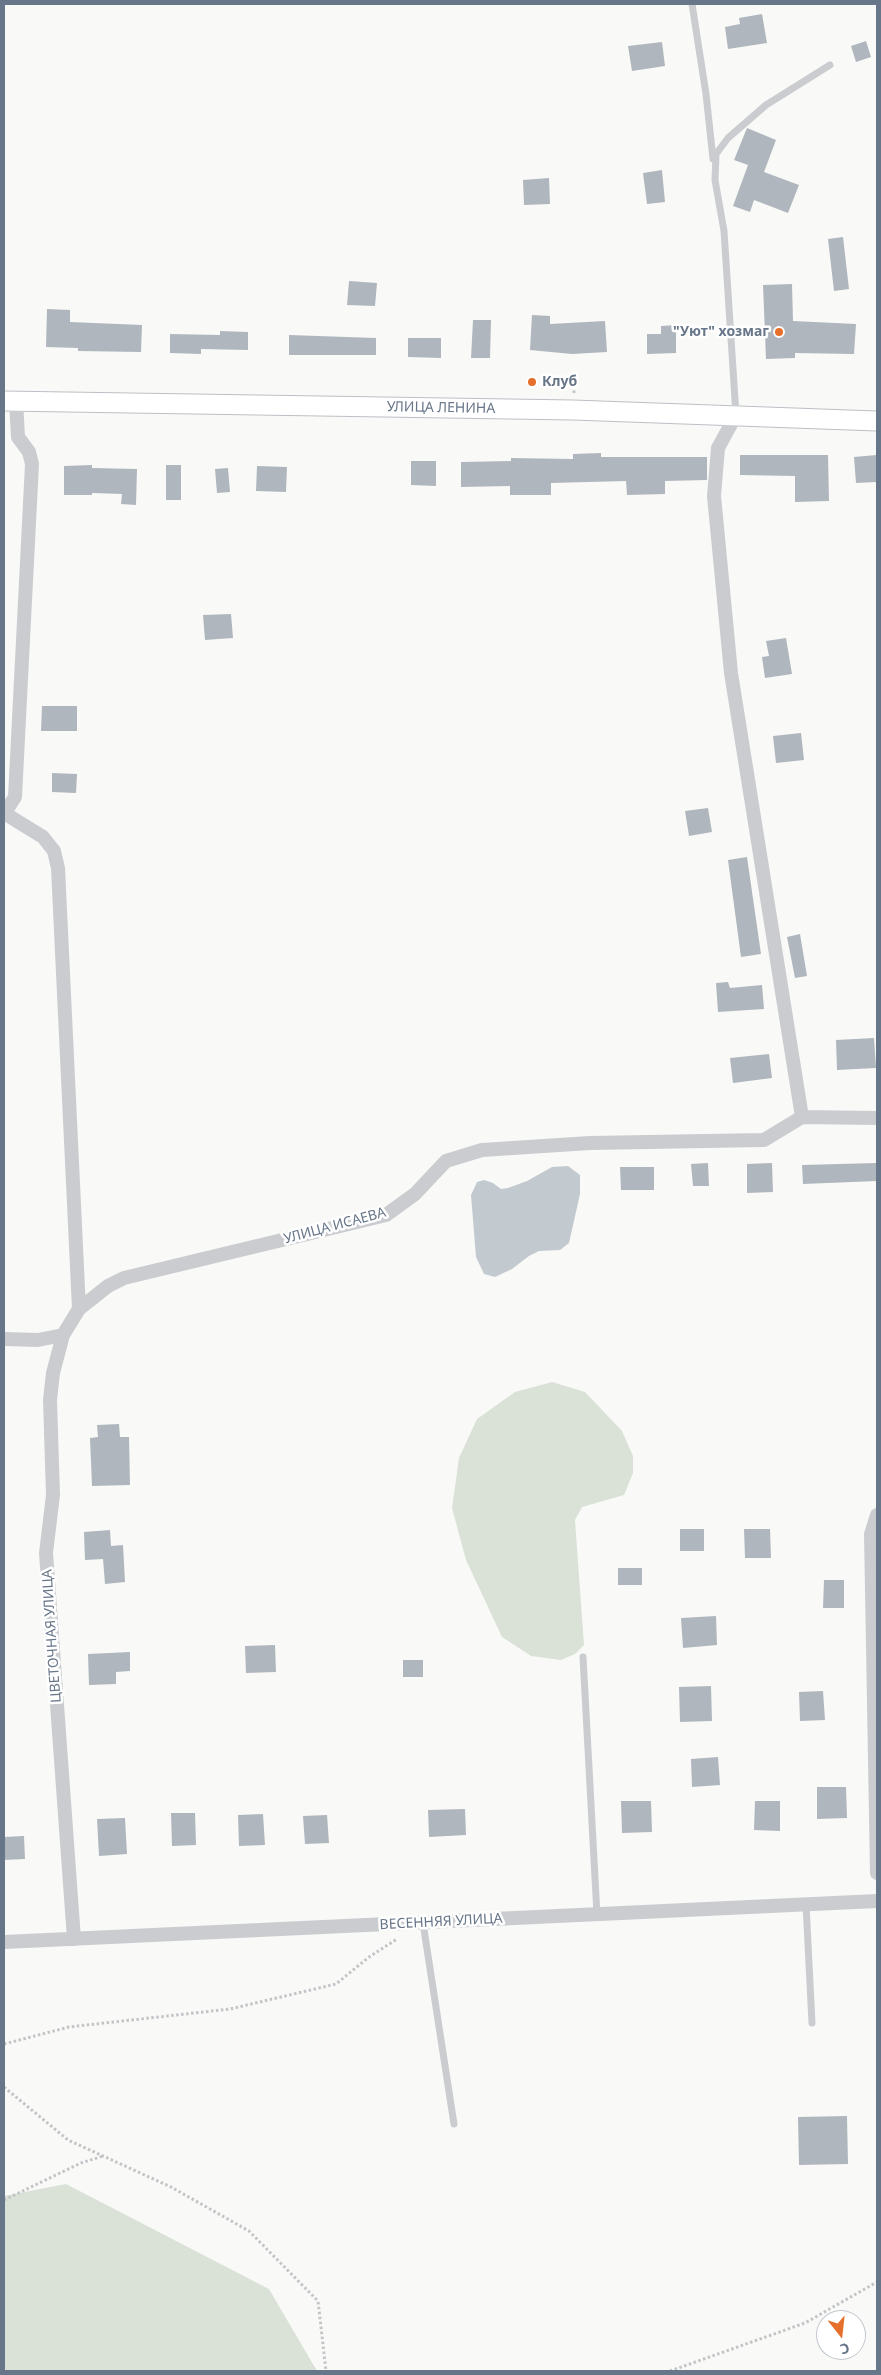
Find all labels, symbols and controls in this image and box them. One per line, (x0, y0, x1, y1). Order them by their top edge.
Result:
place label: "Уют" хозмаг (673, 324, 769, 340)
marker: "Уют" хозмаг (773, 326, 785, 338)
place label: Клуб (542, 374, 577, 390)
marker: Клуб (526, 376, 538, 388)
street label: УЛИЦА ЛЕНИНА (387, 399, 495, 417)
street label: УЛИЦА ИСАЕВА (282, 1204, 388, 1248)
street label: ЦВЕТОЧНАЯ УЛИЦА (39, 1569, 65, 1703)
street label: ВЕСЕННЯЯ УЛИЦА (379, 1910, 503, 1934)
north arrow (816, 2310, 866, 2360)
text: С (838, 2339, 852, 2359)

